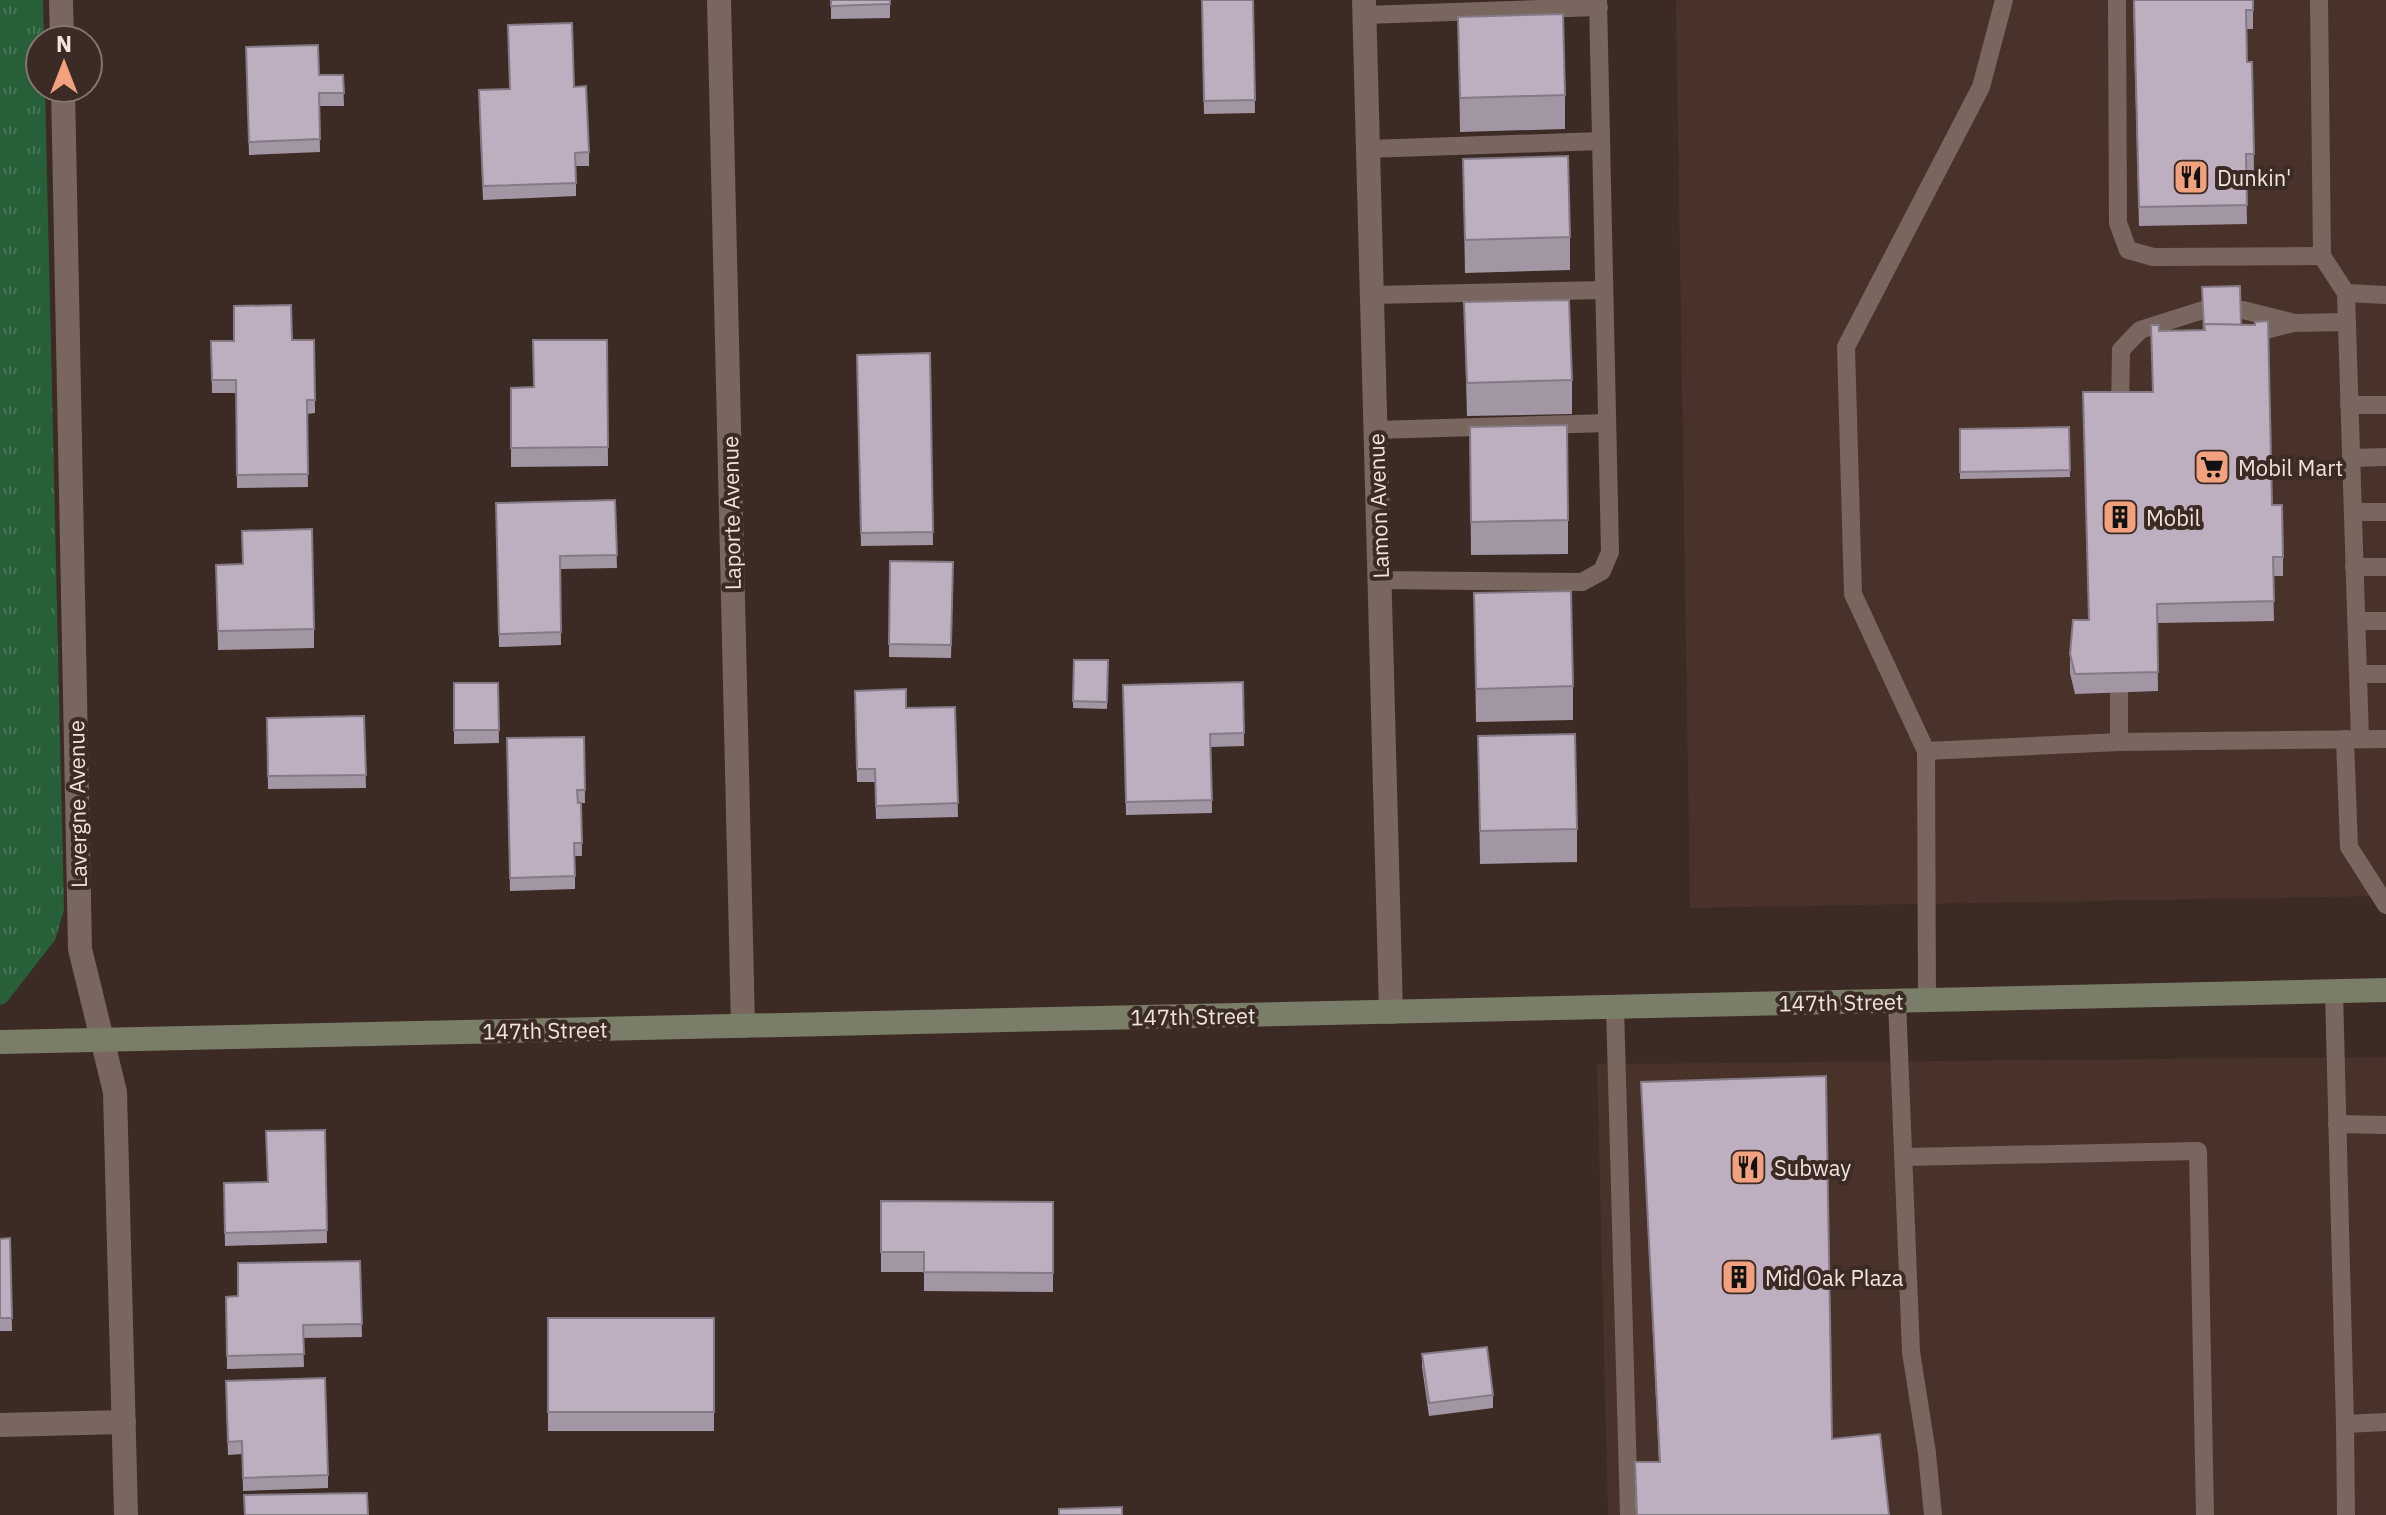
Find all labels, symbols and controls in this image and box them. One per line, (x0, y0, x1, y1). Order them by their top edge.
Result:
north arrow (24, 24, 104, 104)
text: N (56, 29, 72, 58)
restaurant icon: Dunkin' (2172, 158, 2210, 196)
place label: Dunkin' (2217, 163, 2291, 192)
street label: Lamon Avenue (1361, 433, 1395, 579)
street label: Laporte Avenue (715, 436, 747, 590)
supermarket icon: Mobil Mart (2193, 448, 2231, 486)
place label: Mobil Mart (2238, 453, 2343, 482)
building icon: Mobil (2101, 498, 2139, 536)
place label: Mobil (2146, 503, 2200, 532)
street label: Lavergne Avenue (61, 720, 93, 888)
street label: 147th Street (1778, 986, 1904, 1018)
street label: 147th Street (1130, 1000, 1256, 1032)
street label: 147th Street (482, 1014, 608, 1046)
restaurant icon: Subway (1729, 1148, 1767, 1186)
place label: Subway (1774, 1153, 1851, 1182)
building icon: Mid Oak Plaza (1720, 1258, 1758, 1296)
place label: Mid Oak Plaza (1765, 1263, 1904, 1292)

